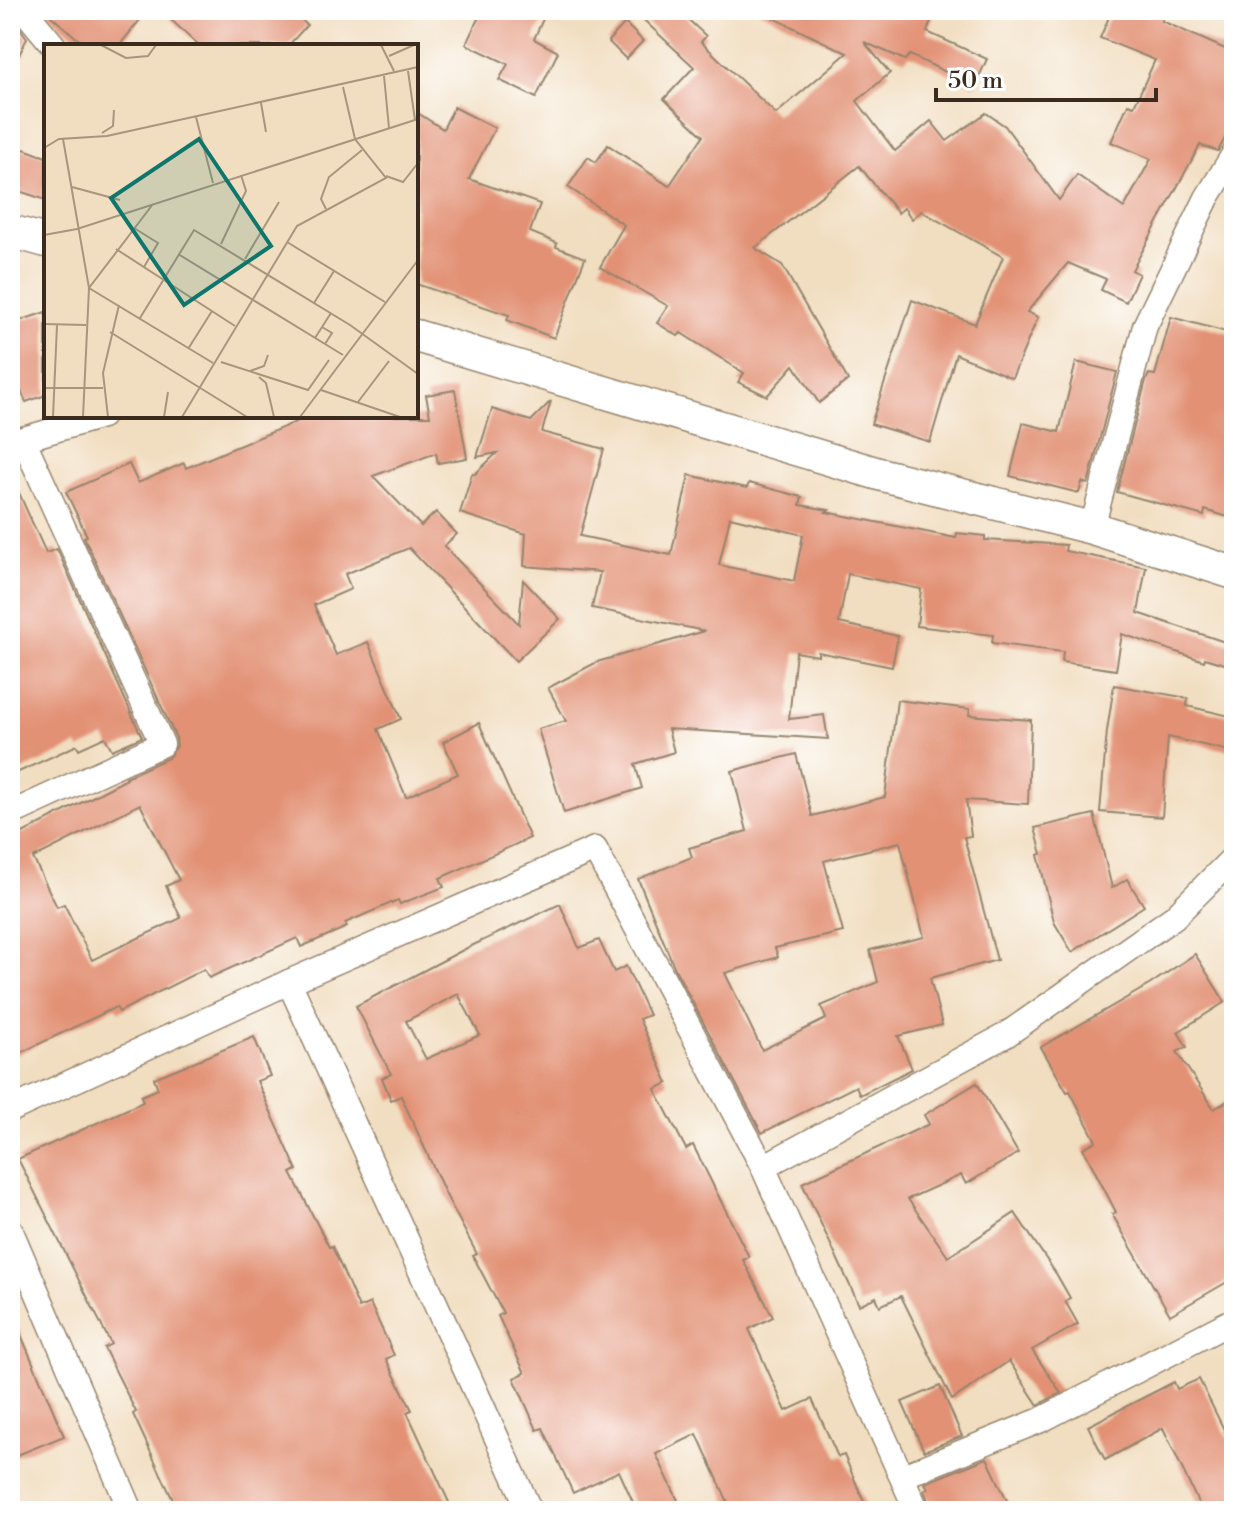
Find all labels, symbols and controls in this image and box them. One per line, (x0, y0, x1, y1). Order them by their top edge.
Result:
inset map (44, 44, 418, 418)
scale bar (936, 52, 1156, 102)
text: 50 m (948, 66, 1003, 96)

